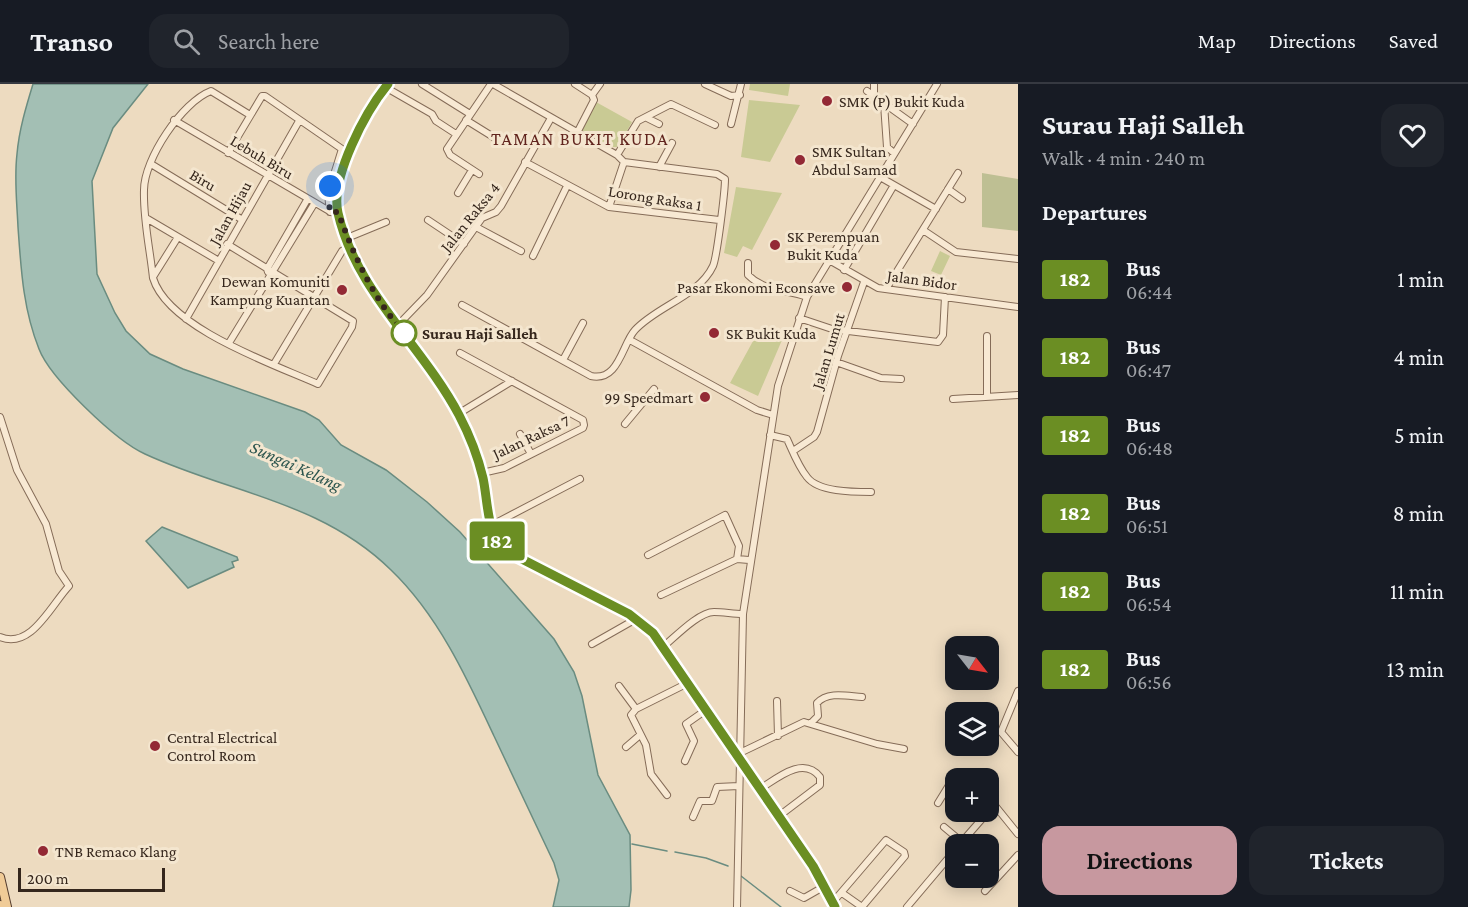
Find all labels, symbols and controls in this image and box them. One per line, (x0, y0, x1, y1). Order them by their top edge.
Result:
search box (149, 14, 569, 68)
icon: search (170, 25, 203, 58)
text: Transo (30, 26, 113, 57)
text: Search here (218, 29, 319, 54)
text: Map (1198, 29, 1236, 53)
text: Directions (1269, 29, 1356, 53)
text: Saved (1389, 29, 1438, 53)
place label: SMK (P) Bukit Kuda (839, 93, 965, 111)
marker: SMK (P) Bukit Kuda (820, 94, 834, 108)
button: heart (1381, 104, 1444, 167)
text: Surau Haji Salleh (1042, 109, 1245, 140)
district label: TAMAN BUKIT KUDA (491, 129, 669, 149)
street label: Lebuh Biru (227, 132, 297, 183)
place label: SMK Sultan Abdul Samad (812, 143, 898, 178)
text: Walk · 4 min · 240 m (1042, 147, 1205, 169)
marker: SMK Sultan Abdul Samad (793, 153, 807, 167)
street label: Biru (187, 166, 219, 195)
your location (315, 171, 345, 201)
street label: Jalan Hijau (205, 178, 255, 250)
street label: Jalan Raksa 4 (436, 179, 504, 257)
street label: Lorong Raksa 1 (607, 182, 703, 215)
text: Departures (1042, 200, 1147, 225)
place label: SK Perempuan Bukit Kuda (787, 228, 880, 263)
marker: SK Perempuan Bukit Kuda (768, 238, 782, 252)
text: Bus (1126, 256, 1160, 281)
street label: Jalan Bidor (884, 266, 958, 294)
text: 182 (1060, 267, 1090, 291)
text: 1 min (1397, 267, 1444, 292)
place label: Dewan Komuniti Kampung Kuantan (210, 273, 330, 309)
place label: Pasar Ekonomi Econsave (677, 279, 835, 296)
marker: Pasar Ekonomi Econsave (840, 280, 854, 294)
text: 06:44 (1126, 281, 1172, 303)
marker: Dewan Komuniti Kampung Kuantan (335, 283, 349, 297)
street label: Jalan Lumut (808, 310, 849, 393)
marker: Surau Haji Salleh (391, 320, 417, 346)
place label: Surau Haji Salleh (422, 325, 538, 343)
place label: SK Bukit Kuda (726, 325, 817, 342)
marker: SK Bukit Kuda (707, 326, 721, 340)
text: Bus (1126, 334, 1160, 359)
text: 182 (1060, 345, 1090, 369)
text: 4 min (1393, 345, 1444, 370)
text: 06:47 (1126, 359, 1171, 381)
place label: 99 Speedmart (604, 389, 694, 407)
marker: 99 Speedmart (698, 390, 712, 404)
street label: Jalan Raksa 7 (488, 411, 573, 464)
text: Bus (1126, 412, 1160, 437)
text: 182 (1060, 423, 1090, 447)
text: 5 min (1394, 423, 1444, 448)
water label: Sungai Kelang (247, 437, 346, 495)
text: 06:48 (1126, 437, 1173, 459)
text: Bus (1126, 490, 1160, 515)
text: 182 (1060, 501, 1090, 525)
text: 8 min (1393, 501, 1444, 526)
text: 06:51 (1126, 515, 1168, 537)
line badge: 182 (462, 522, 532, 560)
text: 182 (482, 529, 512, 553)
text: Bus (1126, 568, 1160, 593)
text: 182 (1060, 579, 1090, 603)
text: 11 min (1390, 579, 1444, 604)
text: 06:54 (1126, 593, 1172, 615)
north arrow (945, 636, 999, 690)
map controls (945, 636, 999, 888)
text: Bus (1126, 646, 1160, 671)
text: 182 (1060, 657, 1090, 681)
text: 13 min (1387, 657, 1444, 682)
text: 06:56 (1126, 671, 1172, 693)
button: layers (945, 702, 999, 756)
place label: Central Electrical Control Room (167, 729, 277, 764)
marker: Central Electrical Control Room (148, 739, 162, 753)
button: + (945, 768, 999, 822)
button: Directions (1042, 826, 1237, 895)
button: Tickets (1249, 826, 1444, 895)
button: − (945, 834, 999, 888)
place label: TNB Remaco Klang (55, 843, 177, 861)
marker: TNB Remaco Klang (36, 844, 50, 858)
scale bar (18, 865, 165, 892)
text: 200 m (27, 870, 69, 887)

